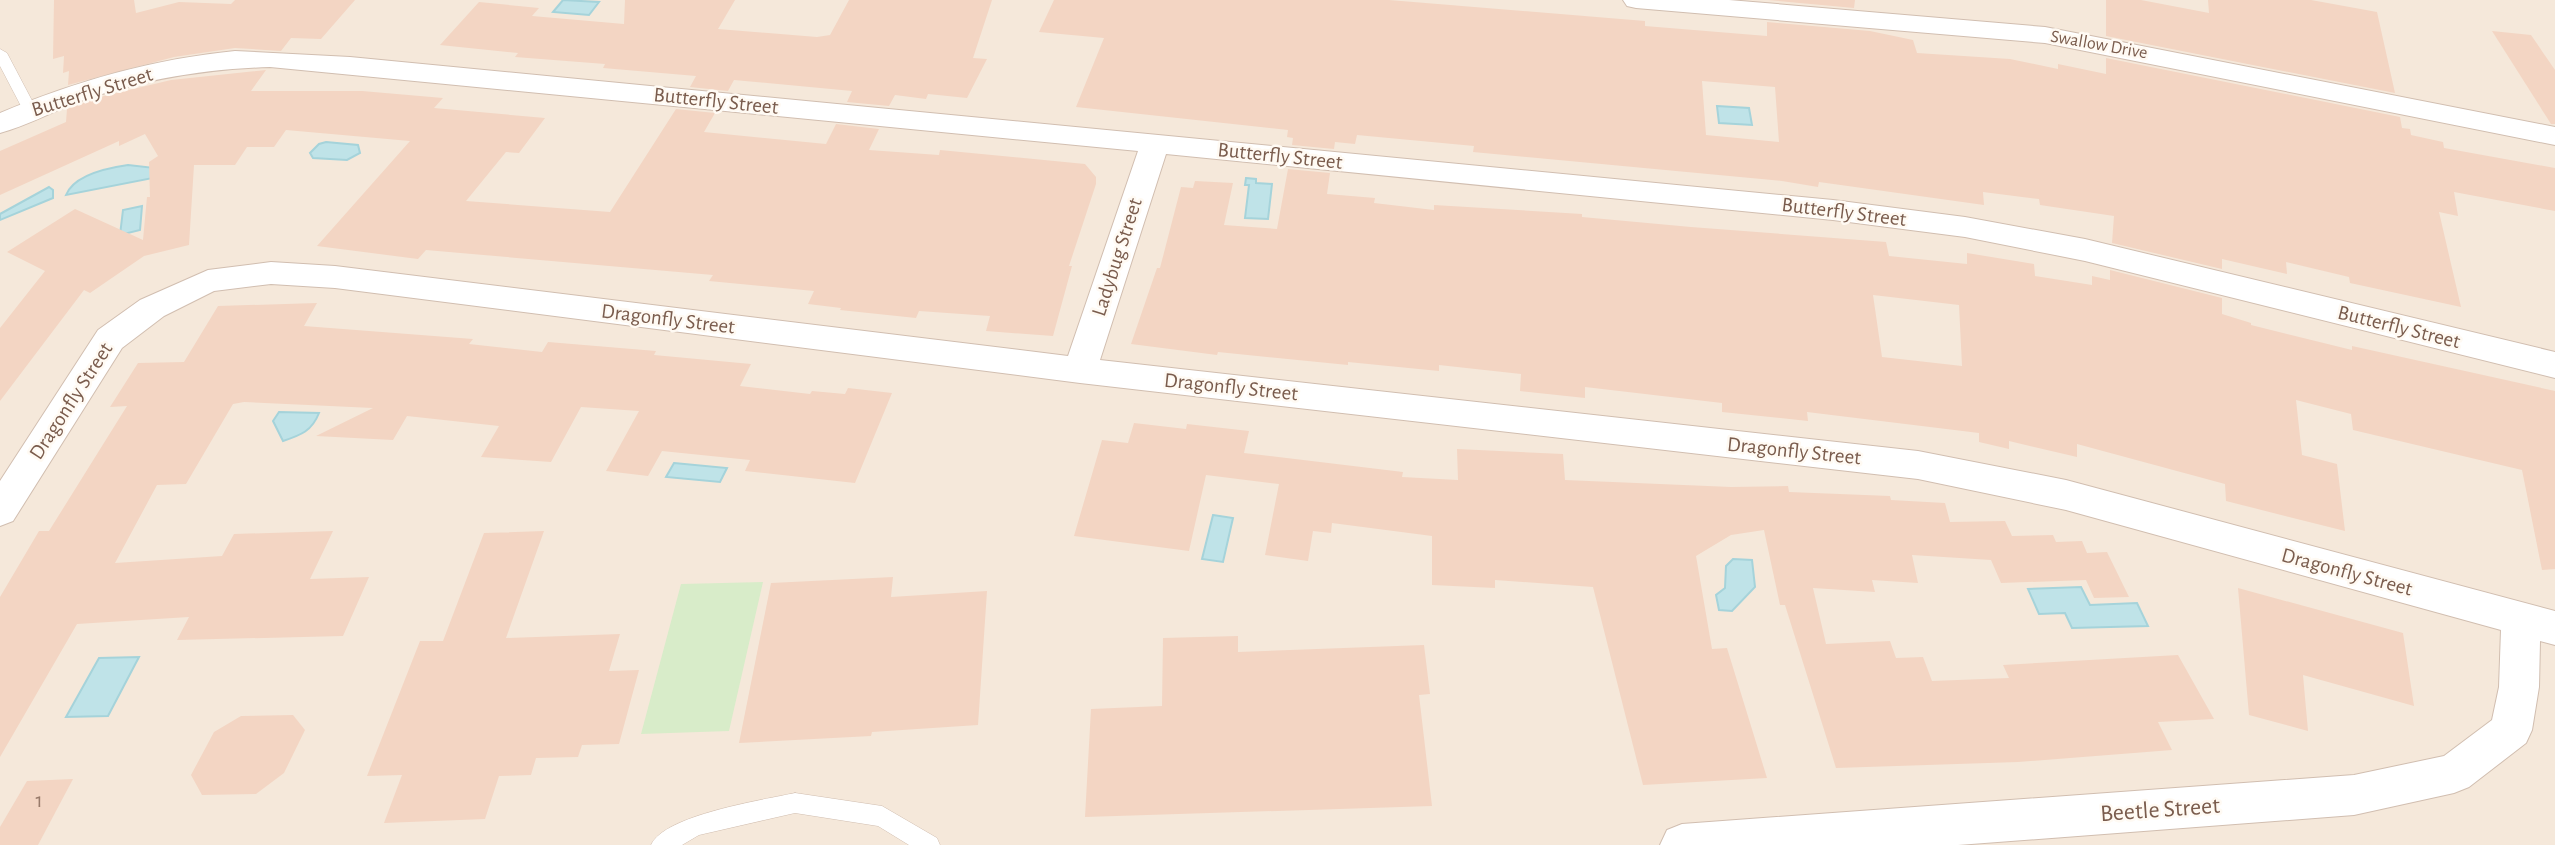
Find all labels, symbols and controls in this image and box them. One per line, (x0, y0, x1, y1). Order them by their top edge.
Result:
street label: Swallow Drive (2049, 28, 2149, 62)
street label: Butterfly Street (29, 64, 155, 120)
street label: Butterfly Street (653, 84, 780, 118)
street label: Butterfly Street (1217, 139, 1344, 173)
street label: Butterfly Street (1781, 194, 1908, 230)
street label: Ladybug Street (1088, 195, 1146, 319)
street label: Dragonfly Street (600, 300, 736, 338)
street label: Butterfly Street (2336, 302, 2463, 352)
street label: Dragonfly Street (26, 339, 117, 463)
street label: Dragonfly Street (1163, 370, 1299, 405)
street label: Dragonfly Street (1726, 434, 1862, 469)
street label: Dragonfly Street (2279, 544, 2415, 600)
house number: 1 (35, 790, 43, 811)
street label: Beetle Street (2099, 794, 2221, 826)

